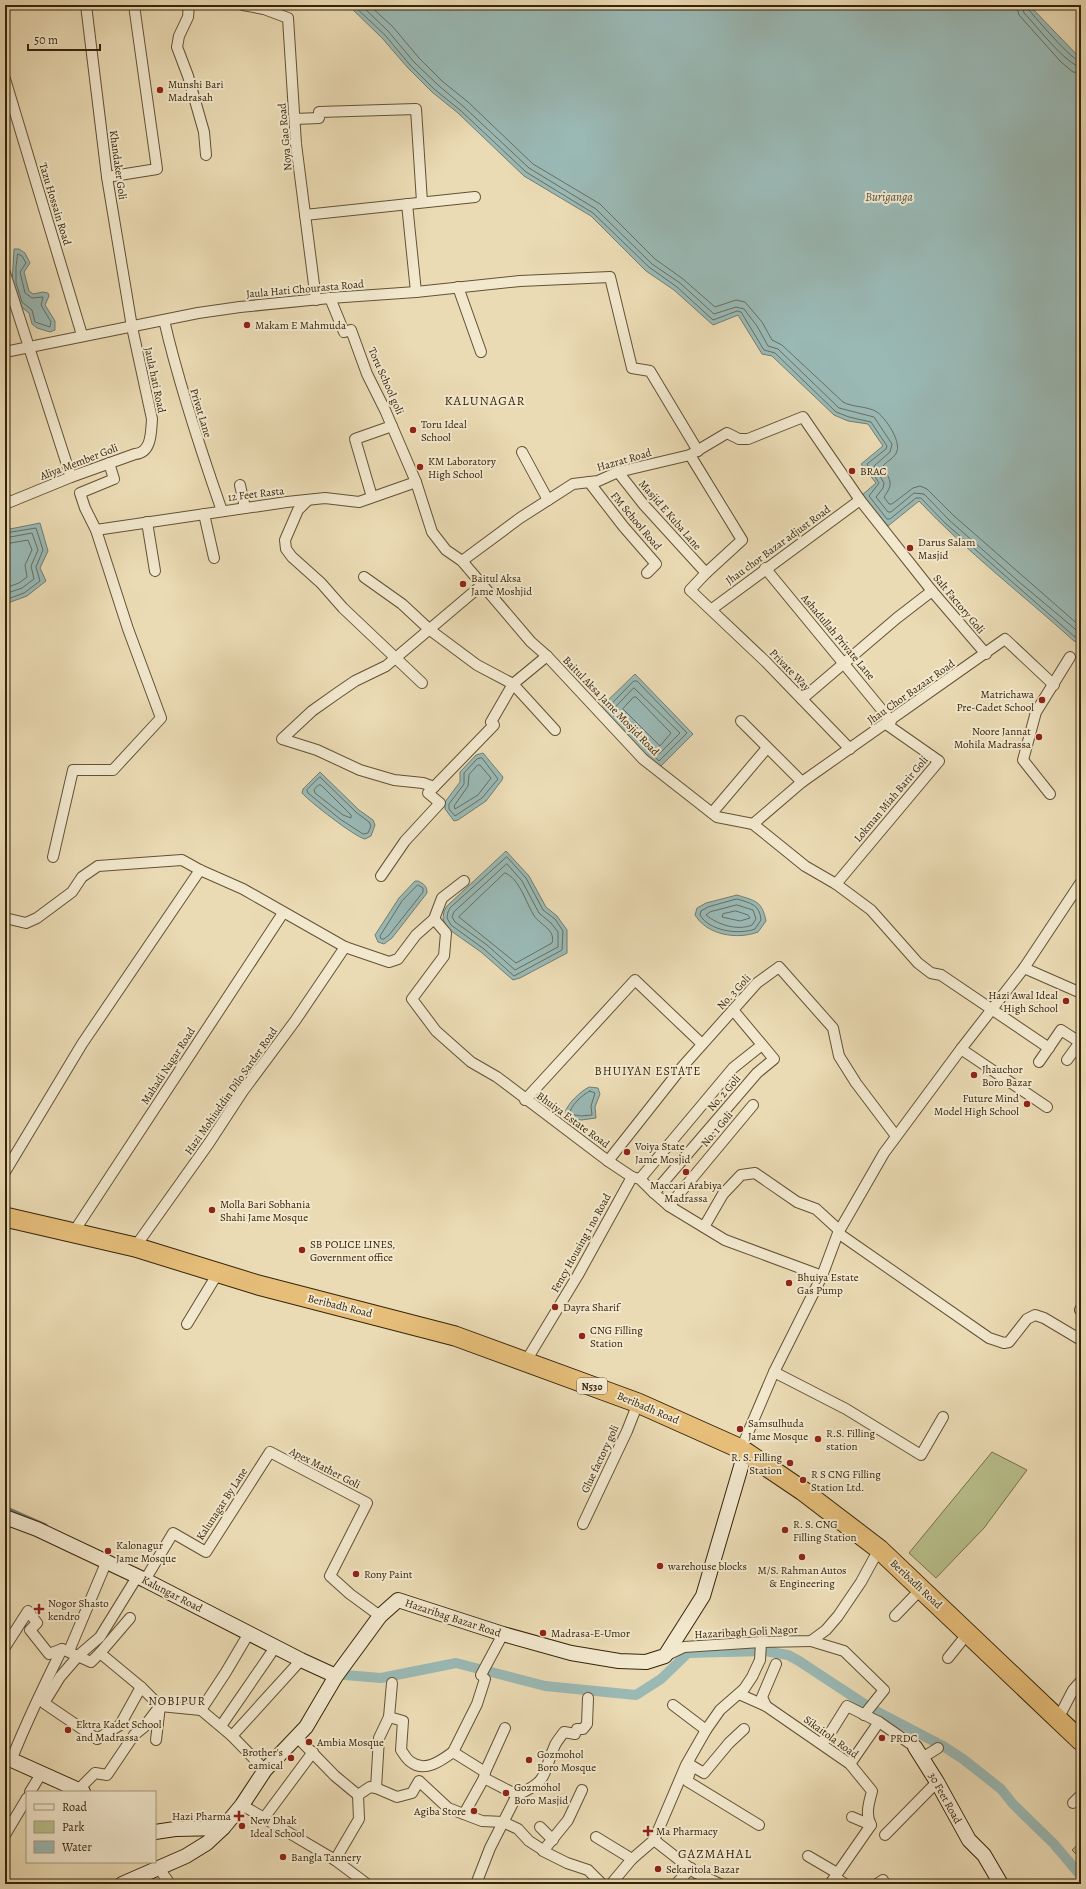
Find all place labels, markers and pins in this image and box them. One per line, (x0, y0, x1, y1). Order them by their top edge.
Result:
place label: Munshi Bari Madrasah (168, 77, 224, 105)
marker: Munshi Bari Madrasah (155, 85, 165, 95)
place label: Makam E Mahmuda (255, 318, 347, 333)
marker: Makam E Mahmuda (242, 320, 252, 330)
place label: Toru Ideal School (421, 417, 467, 445)
marker: Toru Ideal School (408, 425, 418, 435)
place label: KM Laboratory High School (428, 454, 496, 482)
marker: KM Laboratory High School (415, 462, 425, 472)
place label: BRAC (860, 464, 887, 479)
marker: BRAC (847, 466, 857, 476)
place label: Darus Salam Masjid (918, 535, 975, 563)
marker: Darus Salam Masjid (905, 543, 915, 553)
place label: Baitul Aksa Jame Moshjid (471, 571, 532, 599)
marker: Baitul Aksa Jame Moshjid (458, 579, 468, 589)
place label: Matrichawa Pre-Cadet School (956, 687, 1035, 715)
marker: Matrichawa Pre-Cadet School (1037, 695, 1047, 705)
place label: Noore Jannat Mohila Madrassa (954, 724, 1032, 752)
marker: Noore Jannat Mohila Madrassa (1034, 732, 1044, 742)
place label: Hazi Awal Ideal High School (988, 988, 1058, 1016)
marker: Hazi Awal Ideal High School (1061, 996, 1071, 1006)
place label: Jhauchor Boro Bazar (982, 1062, 1032, 1090)
marker: Jhauchor Boro Bazar (969, 1070, 979, 1080)
place label: Future Mind Model High School (934, 1091, 1019, 1119)
marker: Future Mind Model High School (1022, 1099, 1032, 1109)
place label: Voiya State Jame Mosjid (634, 1139, 690, 1167)
marker: Voiya State Jame Mosjid (622, 1147, 632, 1157)
marker: Maccari Arabiya Madrassa (681, 1167, 691, 1177)
place label: Maccari Arabiya Madrassa (650, 1178, 723, 1206)
place label: Molla Bari Sobhania Shahi Jame Mosque (220, 1197, 311, 1225)
marker: Molla Bari Sobhania Shahi Jame Mosque (207, 1205, 217, 1215)
place label: SB POLICE LINES, Government office (310, 1237, 395, 1265)
marker: SB POLICE LINES, Government office (297, 1245, 307, 1255)
place label: Bhuiya Estate Gas Pump (797, 1270, 859, 1298)
marker: Bhuiya Estate Gas Pump (784, 1278, 794, 1288)
place label: Dayra Sharif (563, 1300, 621, 1315)
marker: Dayra Sharif (550, 1302, 560, 1312)
place label: CNG Filling Station (590, 1323, 643, 1351)
marker: CNG Filling Station (577, 1331, 587, 1341)
place label: Samsulhuda Jame Mosque (748, 1416, 808, 1444)
marker: Samsulhuda Jame Mosque (735, 1424, 745, 1434)
place label: R.S. Filling station (826, 1426, 876, 1454)
marker: R.S. Filling station (813, 1434, 823, 1444)
place label: R. S. Filling Station (731, 1450, 782, 1478)
marker: R. S. Filling Station (785, 1458, 795, 1468)
place label: R S CNG Filling Station Ltd. (811, 1467, 881, 1495)
marker: R S CNG Filling Station Ltd. (798, 1475, 808, 1485)
place label: R. S. CNG Filling Station (793, 1517, 857, 1545)
marker: R. S. CNG Filling Station (780, 1525, 790, 1535)
place label: Kalonagur Jame Mosque (116, 1538, 176, 1566)
marker: Kalonagur Jame Mosque (103, 1546, 113, 1556)
marker: M/S. Rahman Autos & Engineering (797, 1552, 807, 1562)
place label: warehouse blocks (667, 1559, 747, 1574)
marker: warehouse blocks (655, 1561, 665, 1571)
place label: M/S. Rahman Autos & Engineering (757, 1563, 847, 1591)
place label: Rony Paint (364, 1567, 413, 1582)
marker: Rony Paint (351, 1569, 361, 1579)
place label: Nogor Shasto kendro (48, 1596, 109, 1624)
marker: Nogor Shasto kendro (33, 1603, 45, 1615)
place label: Madrasa-E-Umor (551, 1626, 630, 1641)
marker: Madrasa-E-Umor (538, 1628, 548, 1638)
place label: Ektra Kadet School and Madrassa (76, 1717, 162, 1745)
marker: Ektra Kadet School and Madrassa (63, 1725, 73, 1735)
place label: PRDC (890, 1731, 918, 1746)
marker: PRDC (877, 1733, 887, 1743)
place label: Ambia Mosque (316, 1735, 384, 1750)
marker: Ambia Mosque (304, 1737, 314, 1747)
place label: Brother's eamical (242, 1745, 283, 1773)
place label: Gozmohol Boro Mosque (537, 1747, 596, 1775)
marker: Brother's eamical (286, 1753, 296, 1763)
marker: Gozmohol Boro Mosque (524, 1755, 534, 1765)
place label: Gozmohol Boro Masjid (514, 1780, 568, 1808)
marker: Gozmohol Boro Masjid (501, 1788, 511, 1798)
place label: Agiba Store (413, 1804, 466, 1819)
marker: Agiba Store (469, 1806, 479, 1816)
place label: Hazi Pharma (172, 1809, 232, 1824)
marker: Hazi Pharma (234, 1811, 244, 1821)
place label: New Dhak Ideal School (250, 1813, 305, 1841)
marker: New Dhak Ideal School (237, 1821, 247, 1831)
place label: Ma Pharmacy (656, 1824, 718, 1839)
marker: Ma Pharmacy (643, 1826, 653, 1836)
place label: Bangla Tannery (291, 1850, 361, 1865)
marker: Bangla Tannery (278, 1852, 288, 1862)
place label: Sekaritola Bazar (666, 1862, 739, 1877)
marker: Sekaritola Bazar (653, 1864, 663, 1874)

